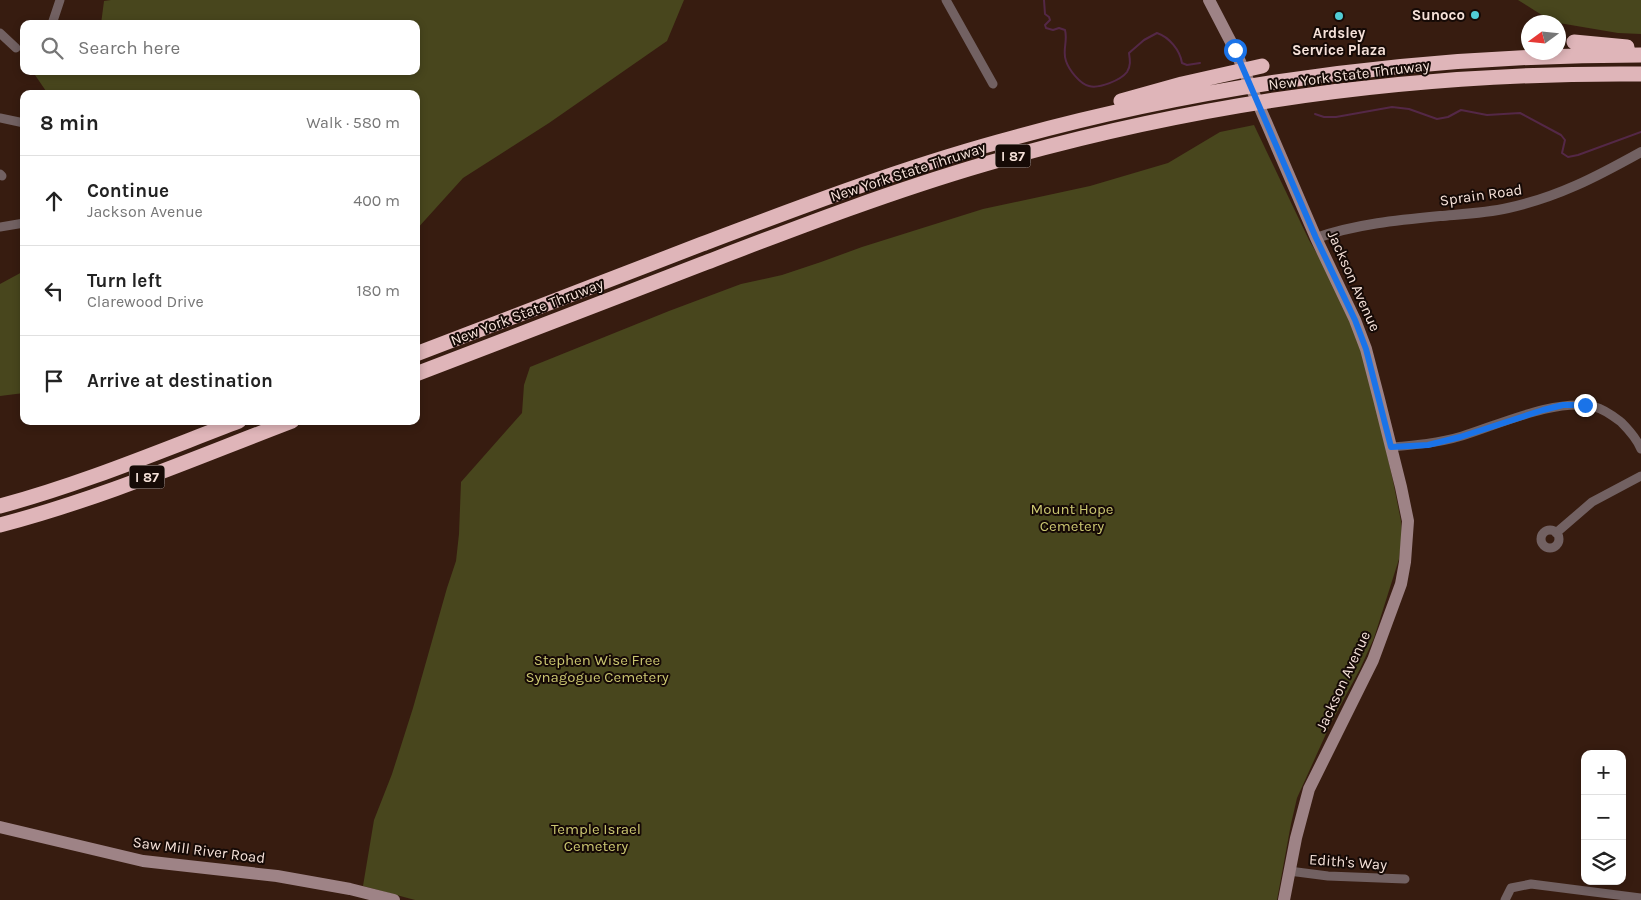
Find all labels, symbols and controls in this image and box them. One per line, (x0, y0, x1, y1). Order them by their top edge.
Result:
place label: Sunoco (1412, 6, 1465, 24)
marker: Sunoco (1469, 9, 1481, 21)
marker: Ardsley Service Plaza (1333, 10, 1345, 22)
north arrow (1521, 15, 1566, 60)
search box (20, 20, 420, 75)
place label: Ardsley Service Plaza (1292, 24, 1386, 59)
icon: search (38, 34, 66, 62)
text: Search here (78, 37, 180, 59)
route start (1224, 39, 1247, 62)
street label: New York State Thruway (1267, 56, 1431, 94)
text: 8 min (40, 111, 99, 135)
text: Walk · 580 m (306, 113, 400, 132)
street label: New York State Thruway (828, 138, 988, 206)
road number: I 87 (996, 144, 1030, 168)
text: Continue (87, 180, 169, 202)
street label: Sprain Road (1439, 180, 1523, 210)
icon: ahead (40, 187, 68, 215)
text: 400 m (353, 191, 400, 210)
text: Jackson Avenue (87, 202, 203, 221)
street label: Jackson Avenue (1324, 228, 1384, 334)
text: Turn left (87, 270, 162, 292)
street label: New York State Thruway (448, 275, 606, 349)
icon: left (40, 277, 68, 305)
text: 180 m (357, 281, 400, 300)
text: Clarewood Drive (87, 292, 204, 311)
icon: arrive (40, 367, 68, 395)
text: Arrive at destination (87, 370, 273, 392)
route end (1574, 394, 1597, 417)
road number: I 87 (130, 466, 164, 488)
park label: Mount Hope Cemetery (1031, 500, 1113, 535)
street label: Jackson Avenue (1312, 628, 1374, 734)
park label: Stephen Wise Free Synagogue Cemetery (525, 651, 669, 686)
map controls (1581, 750, 1626, 885)
button: + (1581, 750, 1626, 795)
button: − (1581, 795, 1626, 840)
park label: Temple Israel Cemetery (551, 820, 641, 855)
street label: Saw Mill River Road (132, 833, 266, 867)
button: layers (1581, 840, 1626, 885)
street label: Edith's Way (1308, 850, 1388, 874)

